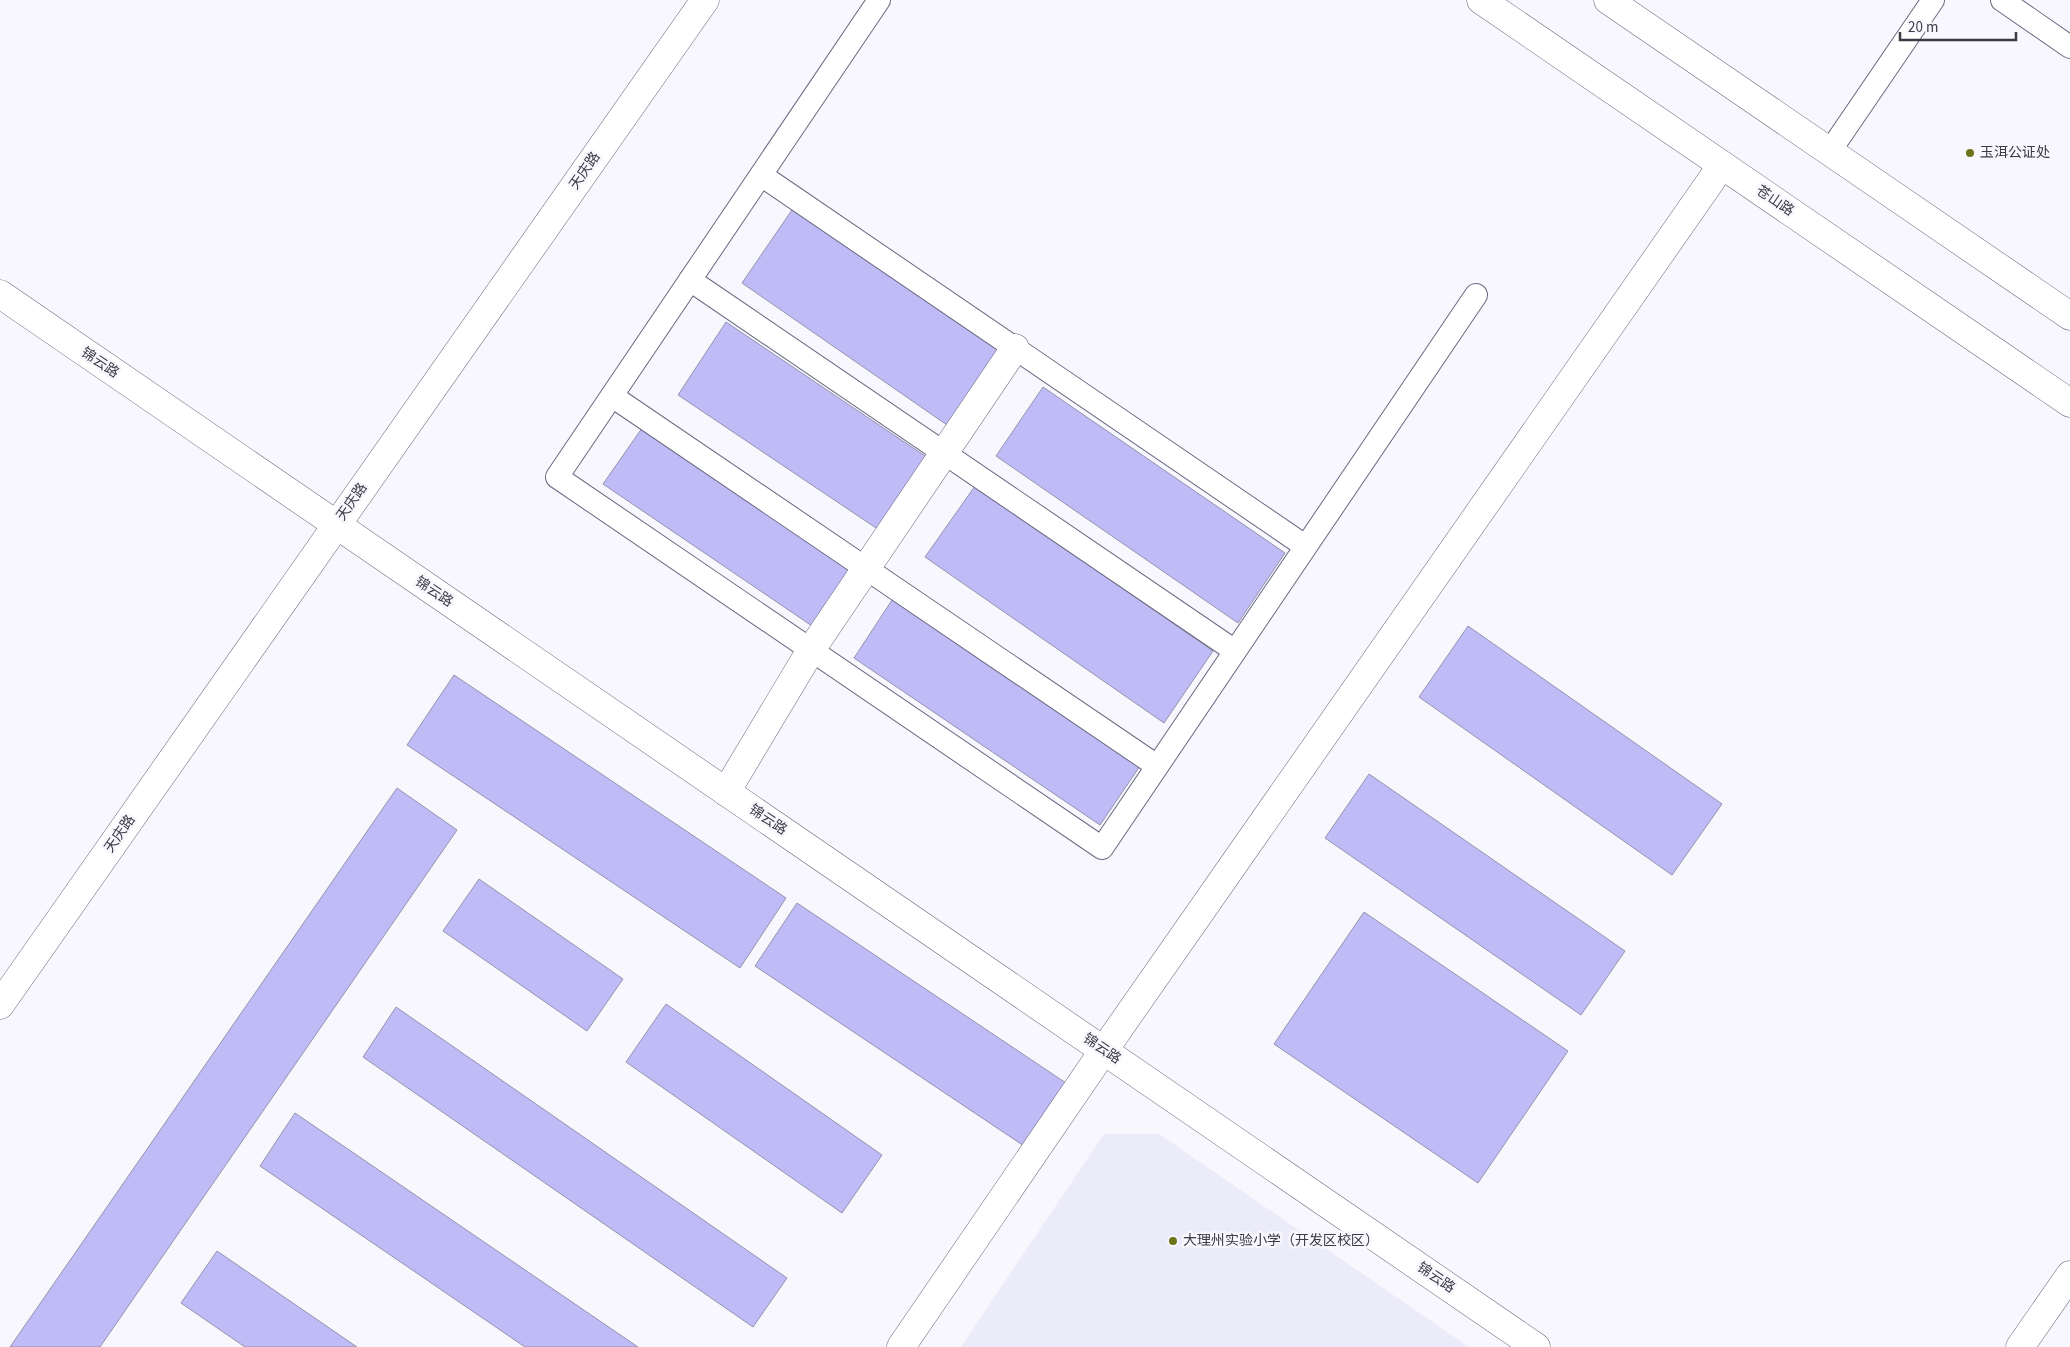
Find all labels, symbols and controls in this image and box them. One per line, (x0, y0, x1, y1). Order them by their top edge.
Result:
scale bar (1900, 10, 2016, 42)
text: 20 m (1908, 17, 1938, 38)
place label: 玉洱公证处 (1980, 143, 2050, 163)
marker: 玉洱公证处 (1964, 147, 1976, 159)
street label: 天庆路 (565, 148, 605, 194)
street label: 苍山路 (1752, 181, 1798, 221)
street label: 锦云路 (77, 343, 123, 383)
street label: 天庆路 (332, 479, 372, 525)
street label: 锦云路 (411, 572, 457, 612)
street label: 锦云路 (745, 800, 791, 840)
street label: 天庆路 (100, 811, 140, 857)
street label: 锦云路 (1079, 1029, 1125, 1069)
place label: 大理州实验小学（开发区校区） (1183, 1231, 1379, 1251)
marker: 大理州实验小学（开发区校区） (1167, 1235, 1179, 1247)
street label: 锦云路 (1413, 1258, 1459, 1298)

